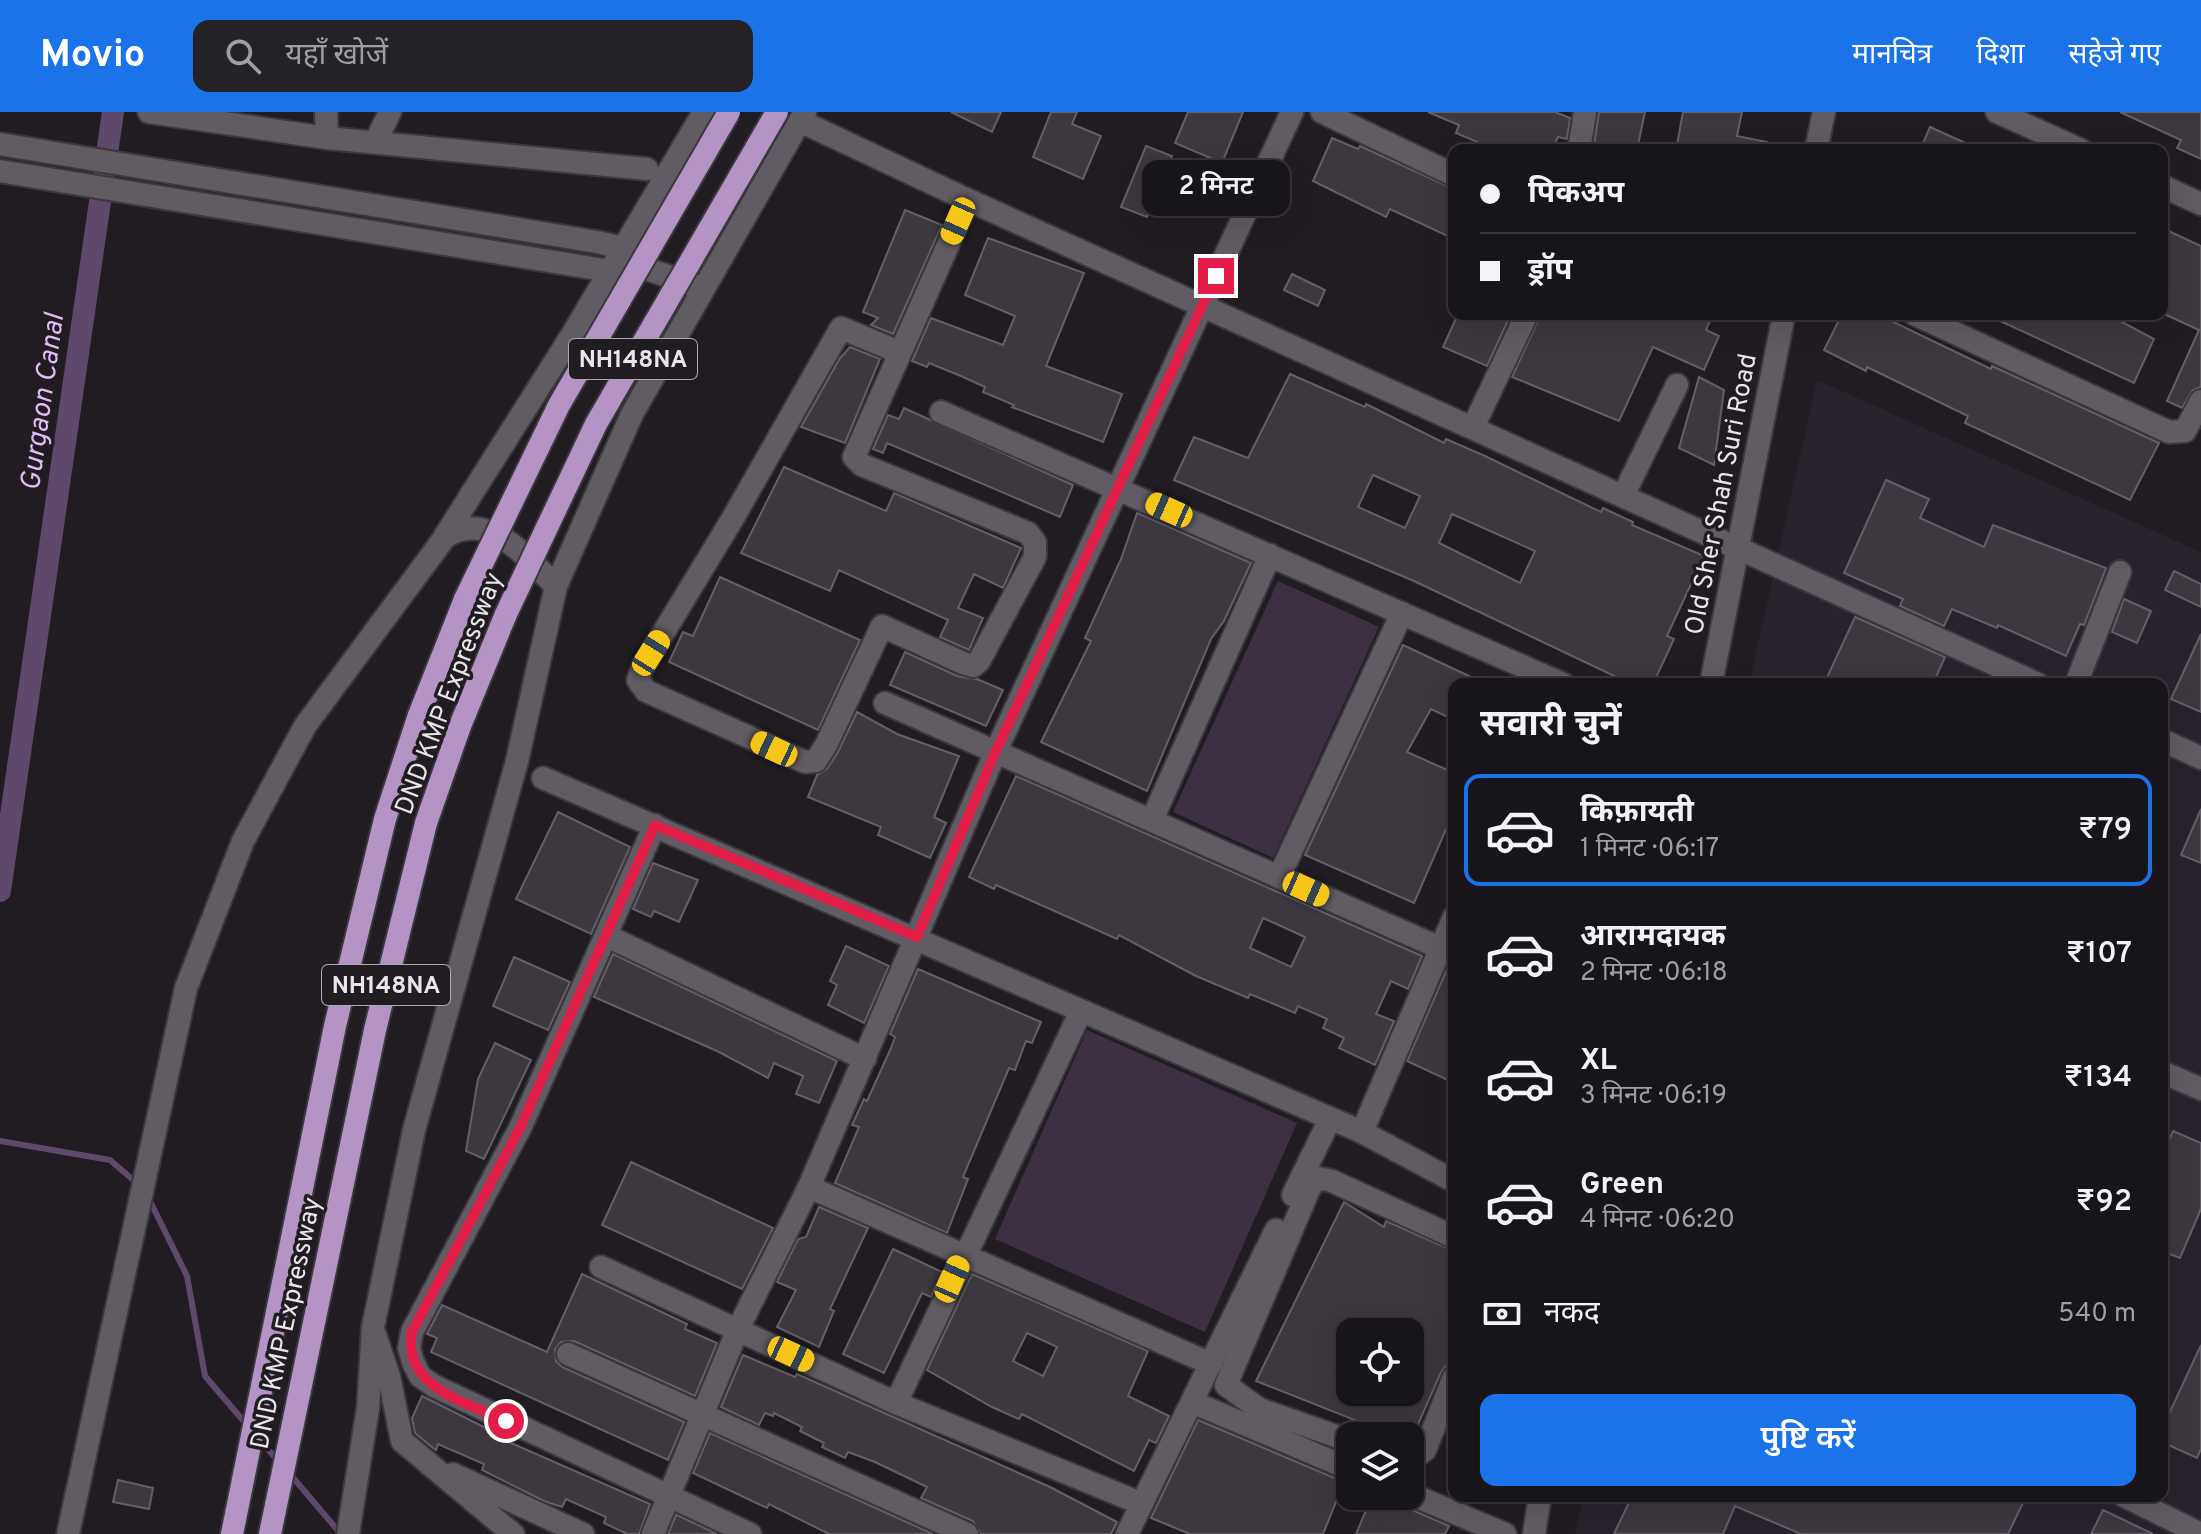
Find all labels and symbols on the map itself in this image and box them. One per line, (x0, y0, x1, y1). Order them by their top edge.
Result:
callout: 2 मिनट (1142, 160, 1290, 216)
car (937, 194, 979, 248)
route end (1198, 258, 1234, 294)
water label: Gurgaon Canal (14, 310, 74, 493)
road number: NH148NA (569, 339, 697, 379)
street label: Old Sher Shah Suri Road (1679, 351, 1766, 638)
car (1142, 489, 1196, 531)
street label: DND KMP Expressway (389, 568, 512, 820)
car (628, 626, 674, 680)
car (747, 728, 801, 770)
car (1279, 868, 1333, 910)
road number: NH148NA (322, 965, 450, 1005)
street label: DND KMP Expressway (245, 1194, 330, 1453)
car (931, 1252, 973, 1306)
car (764, 1333, 818, 1375)
route start (488, 1403, 524, 1439)

